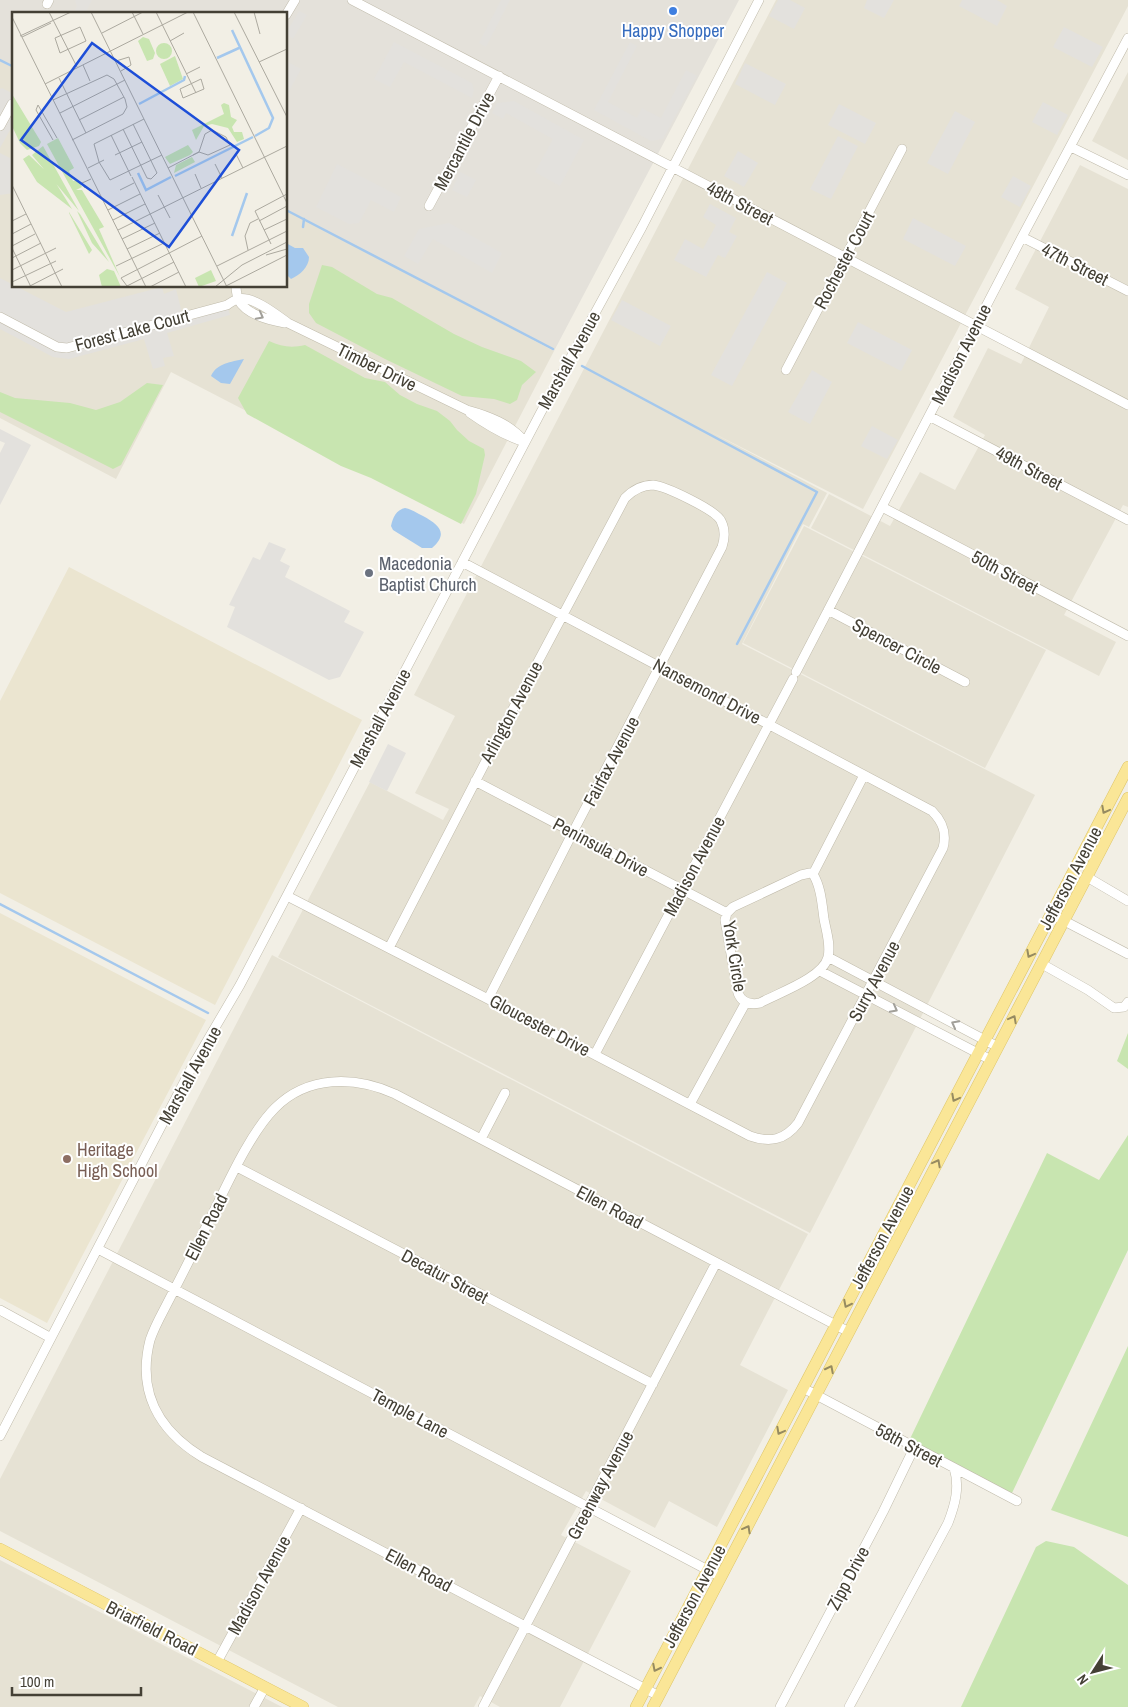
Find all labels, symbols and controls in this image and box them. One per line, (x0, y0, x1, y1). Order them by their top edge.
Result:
marker: Happy Shopper (667, 5, 679, 17)
inset map (12, 12, 288, 288)
place label: Happy Shopper (622, 18, 724, 43)
street label: Mercantile Drive (428, 87, 500, 195)
street label: 48th Street (702, 175, 778, 231)
street label: Rochester Court (808, 207, 880, 313)
street label: 47th Street (1037, 236, 1113, 292)
street label: Madison Avenue (925, 299, 997, 409)
street label: Forest Lake Court (72, 303, 192, 357)
street label: Marshall Avenue (532, 306, 606, 414)
one-way arrow (255, 310, 264, 320)
street label: Timber Drive (333, 337, 421, 397)
street label: 49th Street (991, 440, 1067, 496)
street label: 50th Street (967, 544, 1043, 600)
place label: Macedonia Baptist Church (379, 551, 477, 597)
marker: Macedonia Baptist Church (363, 567, 375, 579)
street label: Spencer Circle (848, 612, 946, 680)
street label: Nansemond Drive (649, 652, 765, 730)
street label: Arlington Avenue (473, 657, 548, 768)
street label: Marshall Avenue (343, 664, 417, 772)
street label: Fairfax Avenue (577, 712, 645, 810)
one-way arrow (1101, 805, 1111, 814)
street label: Peninsula Drive (549, 811, 653, 883)
street label: Madison Avenue (657, 812, 731, 920)
street label: Jefferson Avenue (1032, 822, 1108, 934)
street label: York Circle (717, 919, 753, 993)
street label: Surry Avenue (842, 936, 906, 1026)
one-way arrow (1026, 949, 1036, 958)
street label: Gloucester Drive (485, 988, 595, 1062)
one-way arrow (889, 1003, 898, 1013)
one-way arrow (1007, 1015, 1017, 1024)
one-way arrow (951, 1020, 960, 1030)
street label: Marshall Avenue (153, 1021, 227, 1129)
one-way arrow (951, 1093, 961, 1102)
place label: Heritage High School (77, 1137, 157, 1183)
marker: Heritage High School (61, 1153, 73, 1165)
one-way arrow (931, 1159, 941, 1168)
street label: Ellen Road (572, 1179, 648, 1235)
street label: Jefferson Avenue (844, 1181, 920, 1293)
street label: Ellen Road (178, 1189, 234, 1265)
street label: Decatur Street (397, 1243, 493, 1309)
one-way arrow (843, 1299, 853, 1308)
one-way arrow (824, 1365, 834, 1374)
street label: Temple Lane (367, 1382, 453, 1444)
street label: 58th Street (871, 1417, 947, 1473)
street label: Greenway Avenue (561, 1426, 639, 1544)
one-way arrow (776, 1426, 786, 1435)
one-way arrow (740, 1525, 750, 1534)
street label: Madison Avenue (221, 1531, 297, 1639)
street label: Jefferson Avenue (656, 1540, 732, 1652)
street label: Ellen Road (381, 1542, 457, 1598)
street label: Zipp Drive (821, 1542, 875, 1614)
street label: Briarfield Road (102, 1594, 202, 1662)
north arrow (1068, 1647, 1118, 1697)
one-way arrow (652, 1663, 662, 1672)
scale bar (12, 1664, 141, 1696)
text: 100 m (20, 1671, 54, 1692)
text: N (1073, 1671, 1092, 1688)

